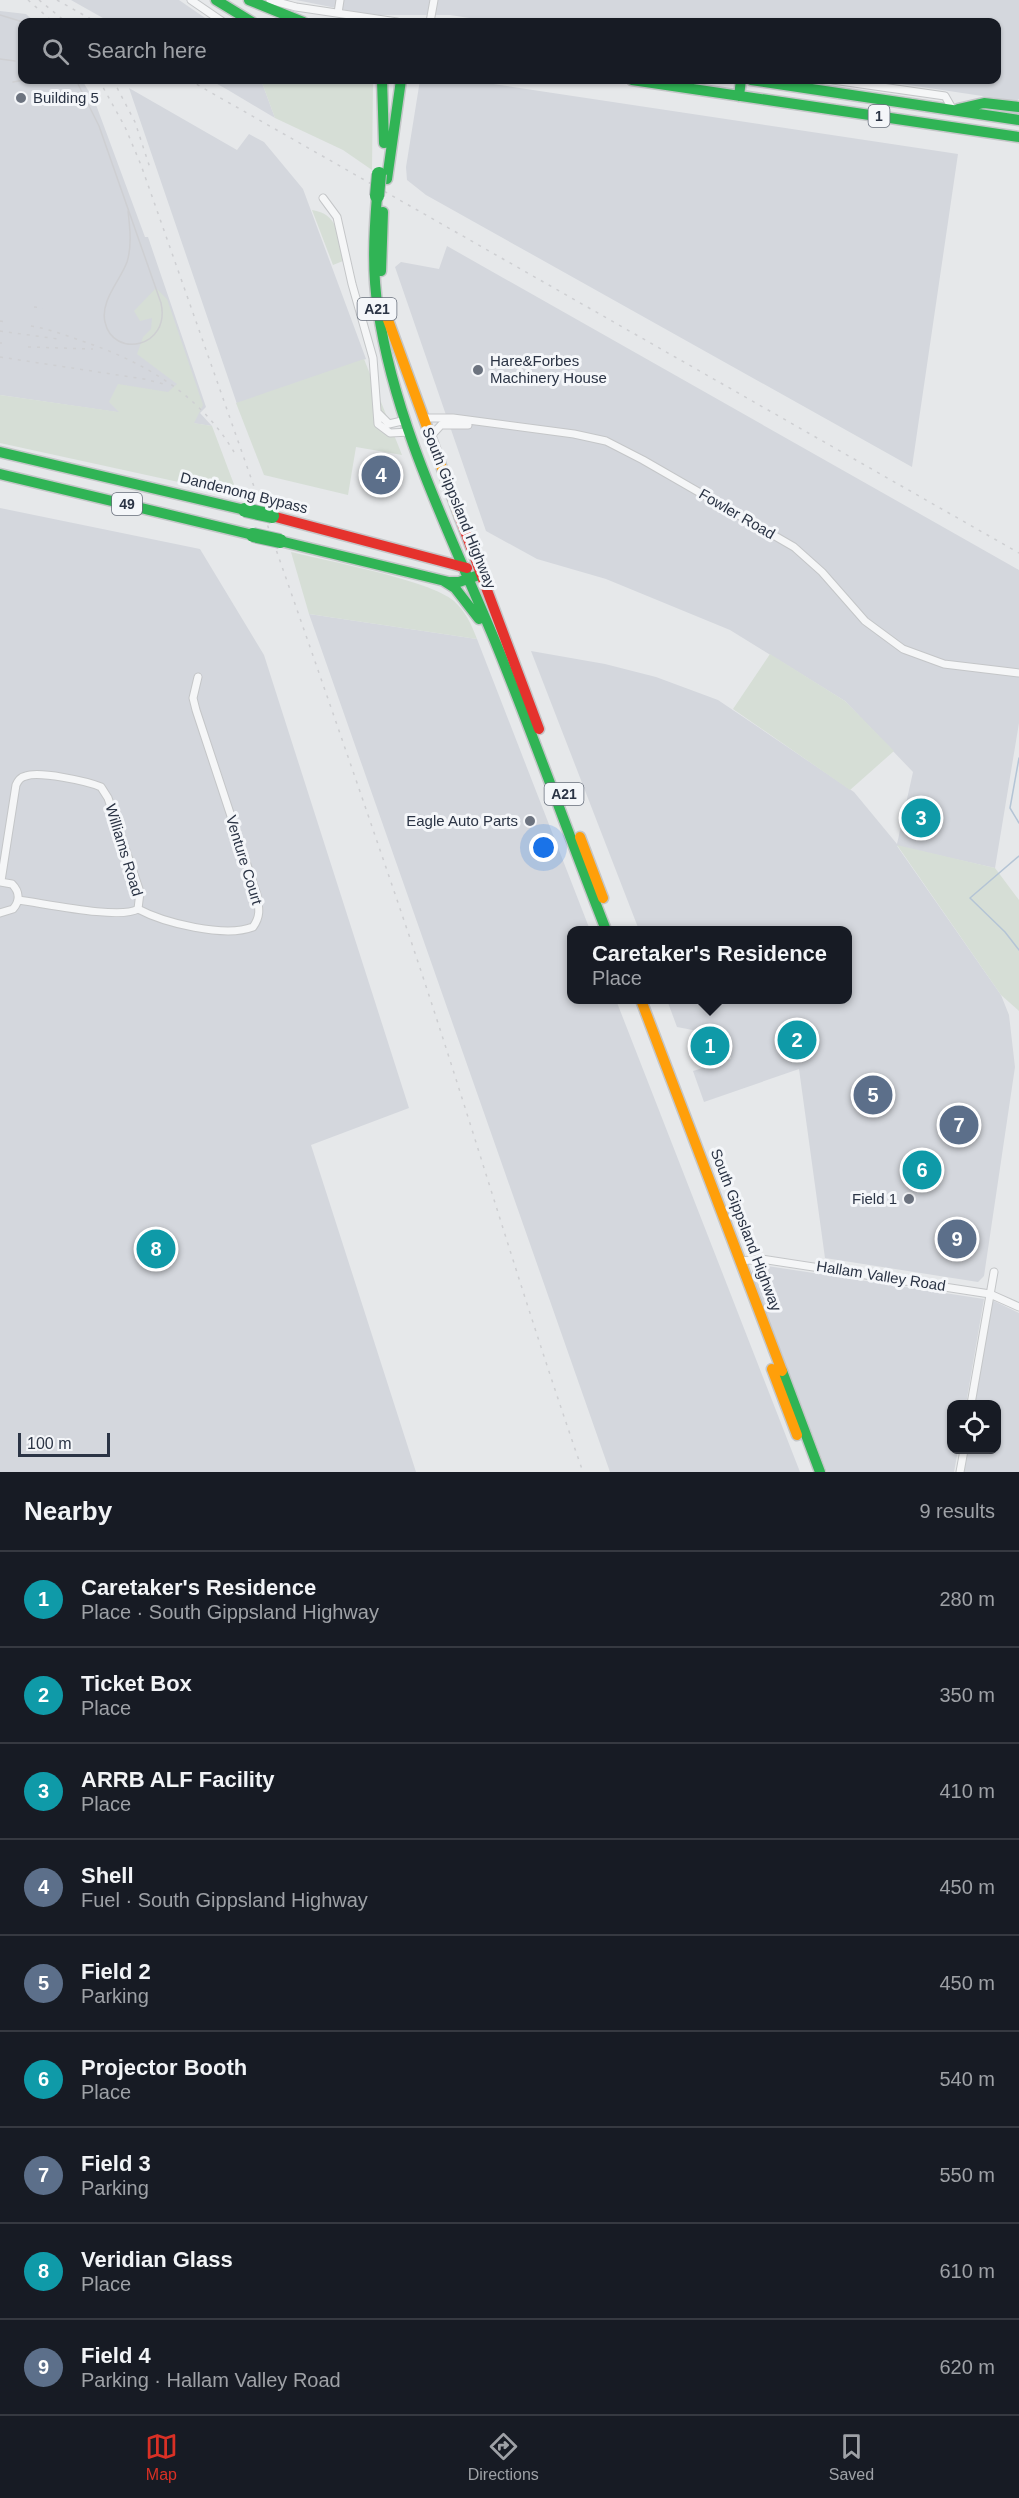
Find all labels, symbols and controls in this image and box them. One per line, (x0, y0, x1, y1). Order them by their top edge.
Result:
search box (18, 18, 1001, 84)
icon: search (39, 35, 72, 68)
text: Search here (87, 38, 207, 63)
place label: Building 5 (33, 89, 99, 106)
marker: Building 5 (14, 91, 28, 105)
road number: 1 (868, 105, 890, 127)
road number: A21 (358, 298, 397, 320)
place label: Hare&Forbes Machinery House (490, 352, 607, 386)
marker: Hare&Forbes Machinery House (471, 363, 485, 377)
street label: South Gippsland Highway (419, 425, 500, 591)
pin: 4 (362, 452, 400, 498)
street label: Dandenong Bypass (179, 468, 310, 517)
street label: Fowler Road (696, 485, 778, 542)
road number: 49 (112, 493, 142, 515)
road number: A21 (544, 783, 584, 805)
pin: 3 (902, 796, 940, 840)
street label: Williams Road (102, 802, 147, 898)
place label: Eagle Auto Parts (406, 812, 518, 829)
street label: Venture Court (223, 813, 266, 907)
marker: Eagle Auto Parts (523, 814, 537, 828)
your location (529, 833, 558, 862)
popup (567, 926, 852, 1004)
text: Caretaker's Residence (592, 941, 827, 966)
text: Place (592, 967, 642, 989)
pin: 2 (778, 1018, 816, 1062)
pin: 1 (690, 1024, 730, 1068)
pin: 5 (854, 1072, 892, 1118)
pin: 7 (940, 1102, 978, 1148)
street label: South Gippsland Highway (708, 1146, 786, 1314)
pin: 6 (902, 1148, 942, 1192)
place label: Field 1 (852, 1190, 897, 1207)
marker: Field 1 (902, 1192, 916, 1206)
pin: 9 (938, 1216, 976, 1262)
pin: 8 (136, 1226, 176, 1272)
street label: Hallam Valley Road (815, 1257, 947, 1294)
map controls (947, 1400, 1001, 1454)
button: locate (947, 1400, 1001, 1454)
scale bar (18, 1430, 110, 1458)
text: 100 m (27, 1435, 71, 1452)
text: Nearby (24, 1496, 112, 1526)
text: 9 results (919, 1500, 995, 1522)
text: Caretaker's Residence (81, 1575, 316, 1600)
text: 1 (38, 1588, 49, 1610)
text: 280 m (939, 1588, 995, 1610)
text: Place · South Gippsland Highway (81, 1601, 379, 1623)
text: Ticket Box (81, 1671, 192, 1696)
text: 2 (38, 1684, 49, 1706)
text: 350 m (939, 1684, 995, 1706)
text: Place (81, 1697, 131, 1719)
text: ARRB ALF Facility (81, 1767, 275, 1792)
text: 3 (38, 1780, 49, 1802)
text: 410 m (939, 1780, 995, 1802)
text: Place (81, 1793, 131, 1815)
text: Shell (81, 1863, 134, 1888)
text: 4 (38, 1876, 49, 1898)
text: 450 m (939, 1876, 995, 1898)
text: Fuel · South Gippsland Highway (81, 1889, 368, 1911)
text: Field 2 (81, 1959, 151, 1984)
text: 5 (38, 1972, 49, 1994)
text: 450 m (939, 1972, 995, 1994)
text: Parking (81, 1985, 149, 2007)
text: Projector Booth (81, 2055, 247, 2080)
text: 6 (38, 2068, 49, 2090)
text: 540 m (939, 2068, 995, 2090)
text: Place (81, 2081, 131, 2103)
text: Field 3 (81, 2151, 151, 2176)
text: 7 (38, 2164, 49, 2186)
text: 550 m (939, 2164, 995, 2186)
text: Parking (81, 2177, 149, 2199)
text: Veridian Glass (81, 2247, 233, 2272)
text: 8 (38, 2260, 49, 2282)
text: 610 m (939, 2260, 995, 2282)
text: Place (81, 2273, 131, 2295)
text: Field 4 (81, 2343, 151, 2368)
text: 9 (38, 2356, 49, 2378)
text: 620 m (939, 2356, 995, 2378)
text: Parking · Hallam Valley Road (81, 2369, 341, 2391)
tab: Map (145, 2430, 178, 2484)
tab: Directions (468, 2430, 539, 2484)
tab: Saved (829, 2430, 874, 2484)

